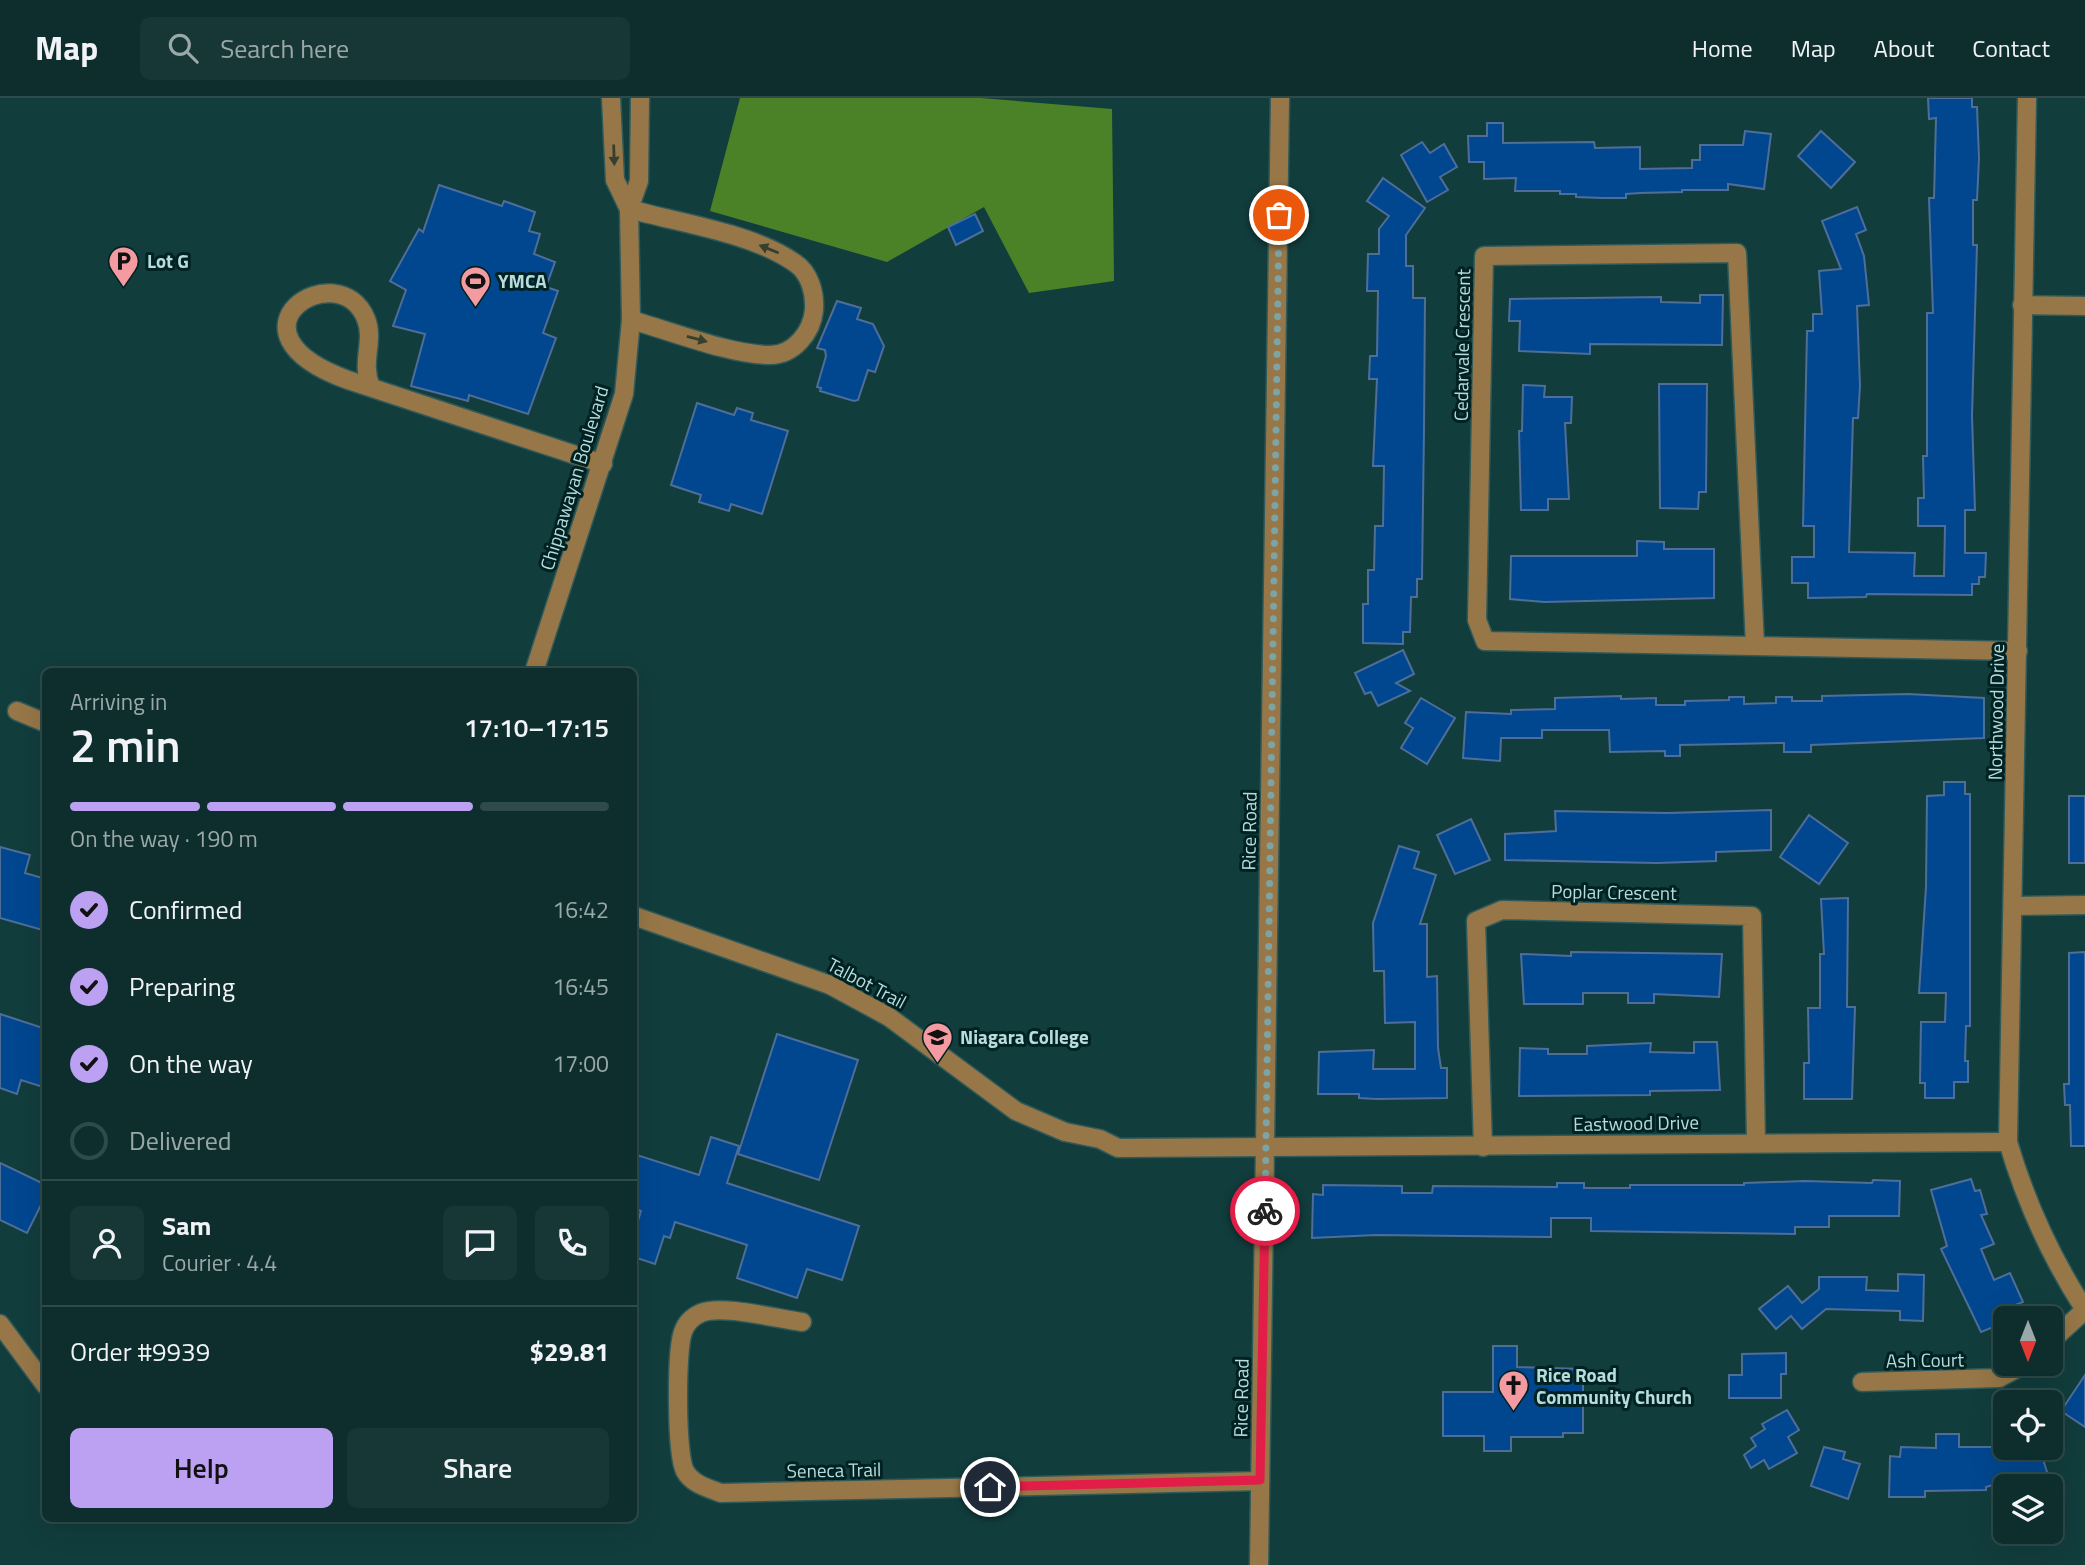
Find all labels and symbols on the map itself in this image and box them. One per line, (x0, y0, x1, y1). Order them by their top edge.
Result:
one-way arrow (608, 144, 619, 166)
pin (1249, 185, 1309, 245)
parking icon: Lot G (107, 244, 141, 288)
one-way arrow (758, 244, 779, 255)
place label: Lot G (147, 246, 189, 275)
sports icon: YMCA (458, 264, 492, 308)
place label: YMCA (498, 266, 547, 295)
street label: Cedarvale Crescent (1446, 268, 1477, 421)
one-way arrow (687, 334, 708, 344)
street label: Chippawayan Boulevard (532, 382, 615, 574)
street label: Northwood Drive (1980, 644, 2011, 780)
street label: Rice Road (1233, 791, 1264, 871)
street label: Poplar Crescent (1551, 876, 1677, 907)
street label: Talbot Trail (822, 950, 912, 1016)
school or university icon: Niagara College (920, 1020, 954, 1064)
place label: Niagara College (960, 1022, 1089, 1051)
street label: Eastwood Drive (1573, 1107, 1699, 1138)
courier (1230, 1176, 1300, 1246)
north arrow (1993, 1306, 2063, 1376)
street label: Ash Court (1886, 1344, 1965, 1375)
street label: Rice Road (1225, 1358, 1256, 1438)
place label: Rice Road Community Church (1536, 1360, 1692, 1411)
church icon: Rice Road Community Church (1496, 1369, 1530, 1413)
street label: Seneca Trail (786, 1454, 882, 1485)
pin (960, 1457, 1020, 1517)

